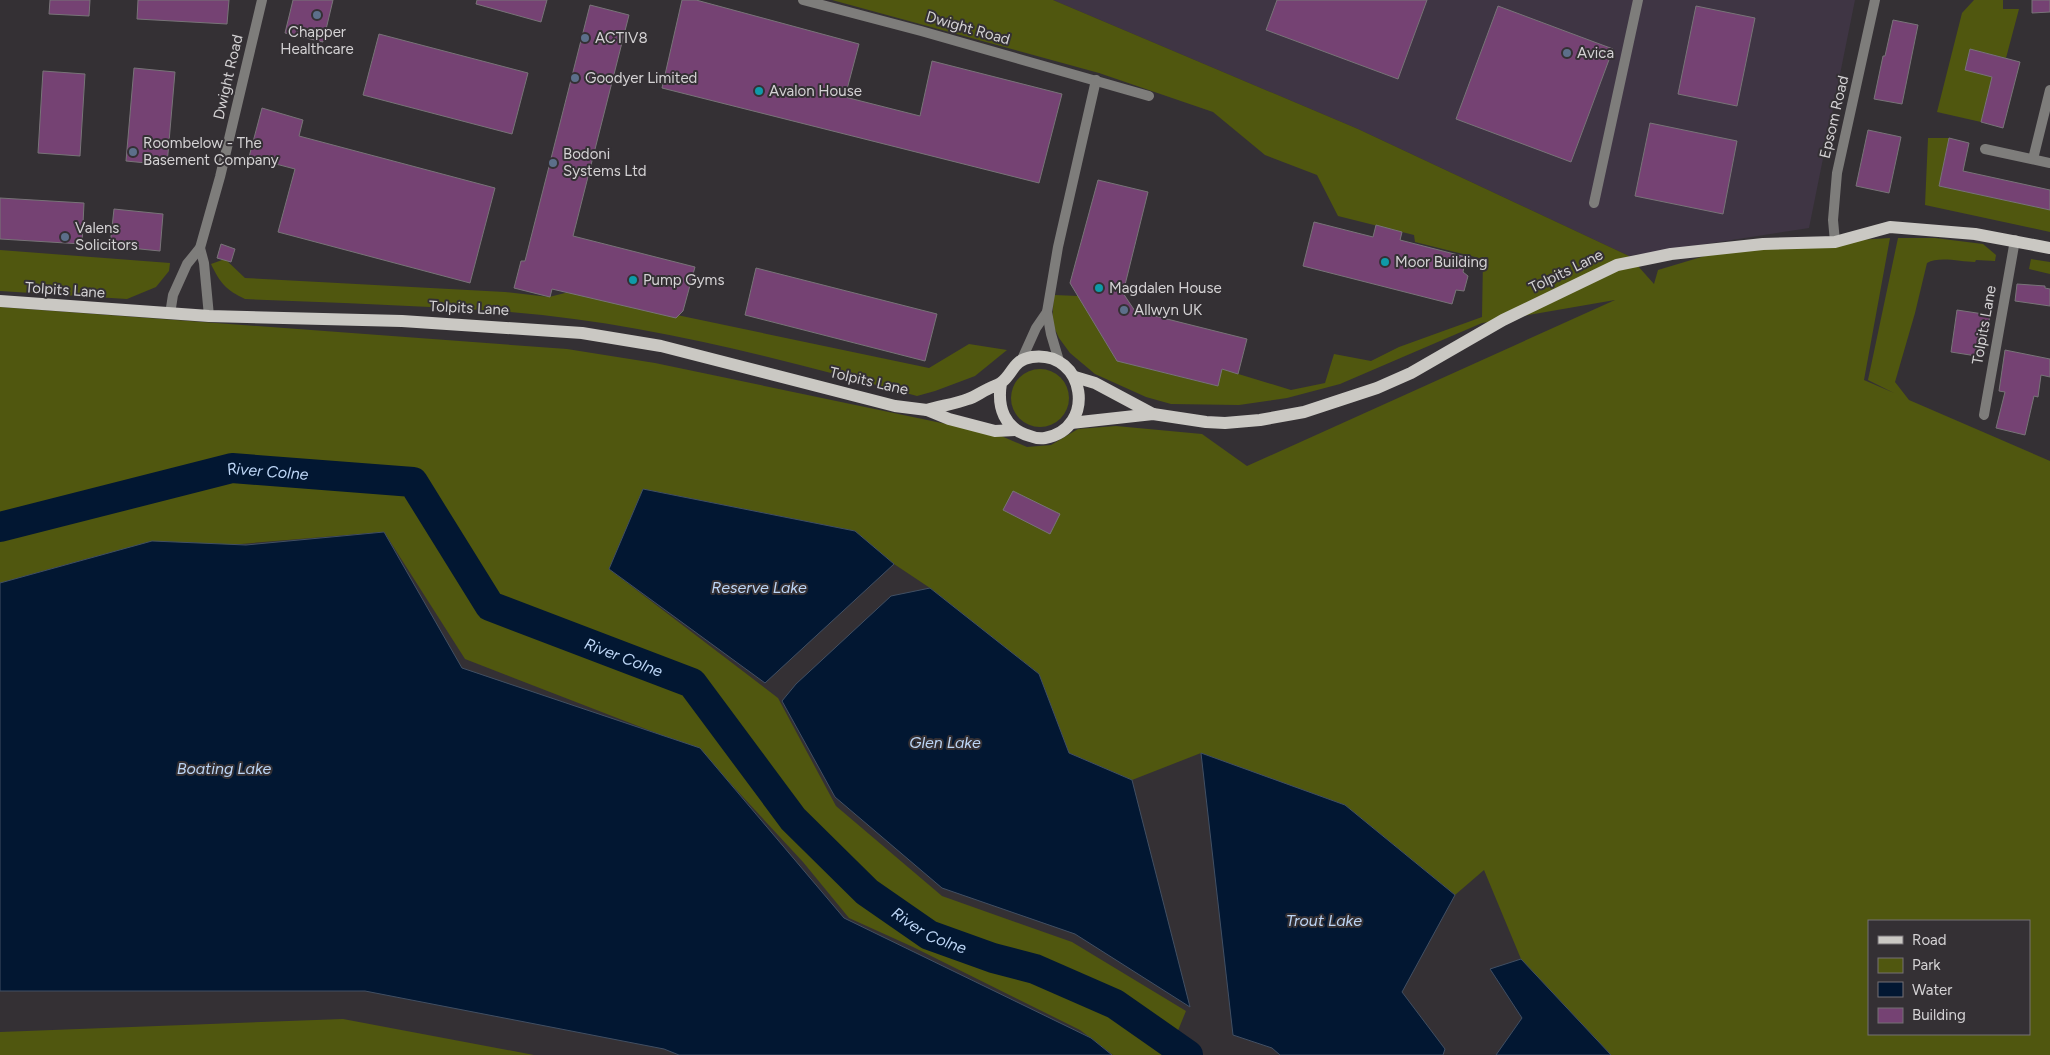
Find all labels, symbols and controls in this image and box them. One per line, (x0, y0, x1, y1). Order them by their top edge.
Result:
street label: Dwight Road (924, 7, 1012, 49)
marker: Chapper Healthcare (311, 9, 323, 21)
place label: Chapper Healthcare (280, 23, 354, 58)
place label: ACTIV8 (595, 29, 648, 47)
marker: ACTIV8 (579, 32, 591, 44)
street label: Dwight Road (209, 33, 247, 121)
place label: Avica (1577, 44, 1614, 62)
marker: Avica (1561, 47, 1573, 59)
place label: Goodyer Limited (585, 69, 697, 87)
marker: Goodyer Limited (569, 72, 581, 84)
street label: Epsom Road (1816, 74, 1852, 160)
place label: Avalon House (769, 82, 862, 100)
marker: Avalon House (753, 85, 765, 97)
place label: Roombelow - The Basement Company (143, 134, 279, 169)
place label: Bodoni Systems Ltd (563, 145, 647, 180)
marker: Roombelow - The Basement Company (127, 146, 139, 158)
marker: Bodoni Systems Ltd (547, 157, 559, 169)
place label: Valens Solicitors (75, 219, 138, 254)
marker: Valens Solicitors (59, 231, 71, 243)
street label: Tolpits Lane (1526, 245, 1606, 297)
place label: Moor Building (1395, 253, 1488, 271)
marker: Moor Building (1379, 256, 1391, 268)
place label: Pump Gyms (643, 271, 724, 289)
marker: Pump Gyms (627, 274, 639, 286)
street label: Tolpits Lane (24, 278, 106, 302)
place label: Magdalen House (1109, 279, 1222, 297)
marker: Magdalen House (1093, 282, 1105, 294)
street label: Tolpits Lane (1968, 284, 2000, 366)
street label: Tolpits Lane (429, 297, 509, 319)
place label: Allwyn UK (1134, 301, 1203, 319)
marker: Allwyn UK (1118, 304, 1130, 316)
street label: Tolpits Lane (828, 363, 910, 399)
water label: River Colne (224, 458, 309, 484)
water label: Reserve Lake (711, 578, 807, 597)
water label: River Colne (582, 634, 666, 681)
water label: Glen Lake (909, 733, 981, 752)
water label: Boating Lake (177, 759, 272, 778)
water label: River Colne (888, 903, 969, 958)
water label: Trout Lake (1286, 911, 1362, 930)
legend (1868, 920, 2030, 1035)
text: Road (1912, 931, 1947, 949)
text: Park (1912, 956, 1941, 974)
text: Water (1912, 981, 1952, 999)
text: Building (1912, 1006, 1966, 1024)

